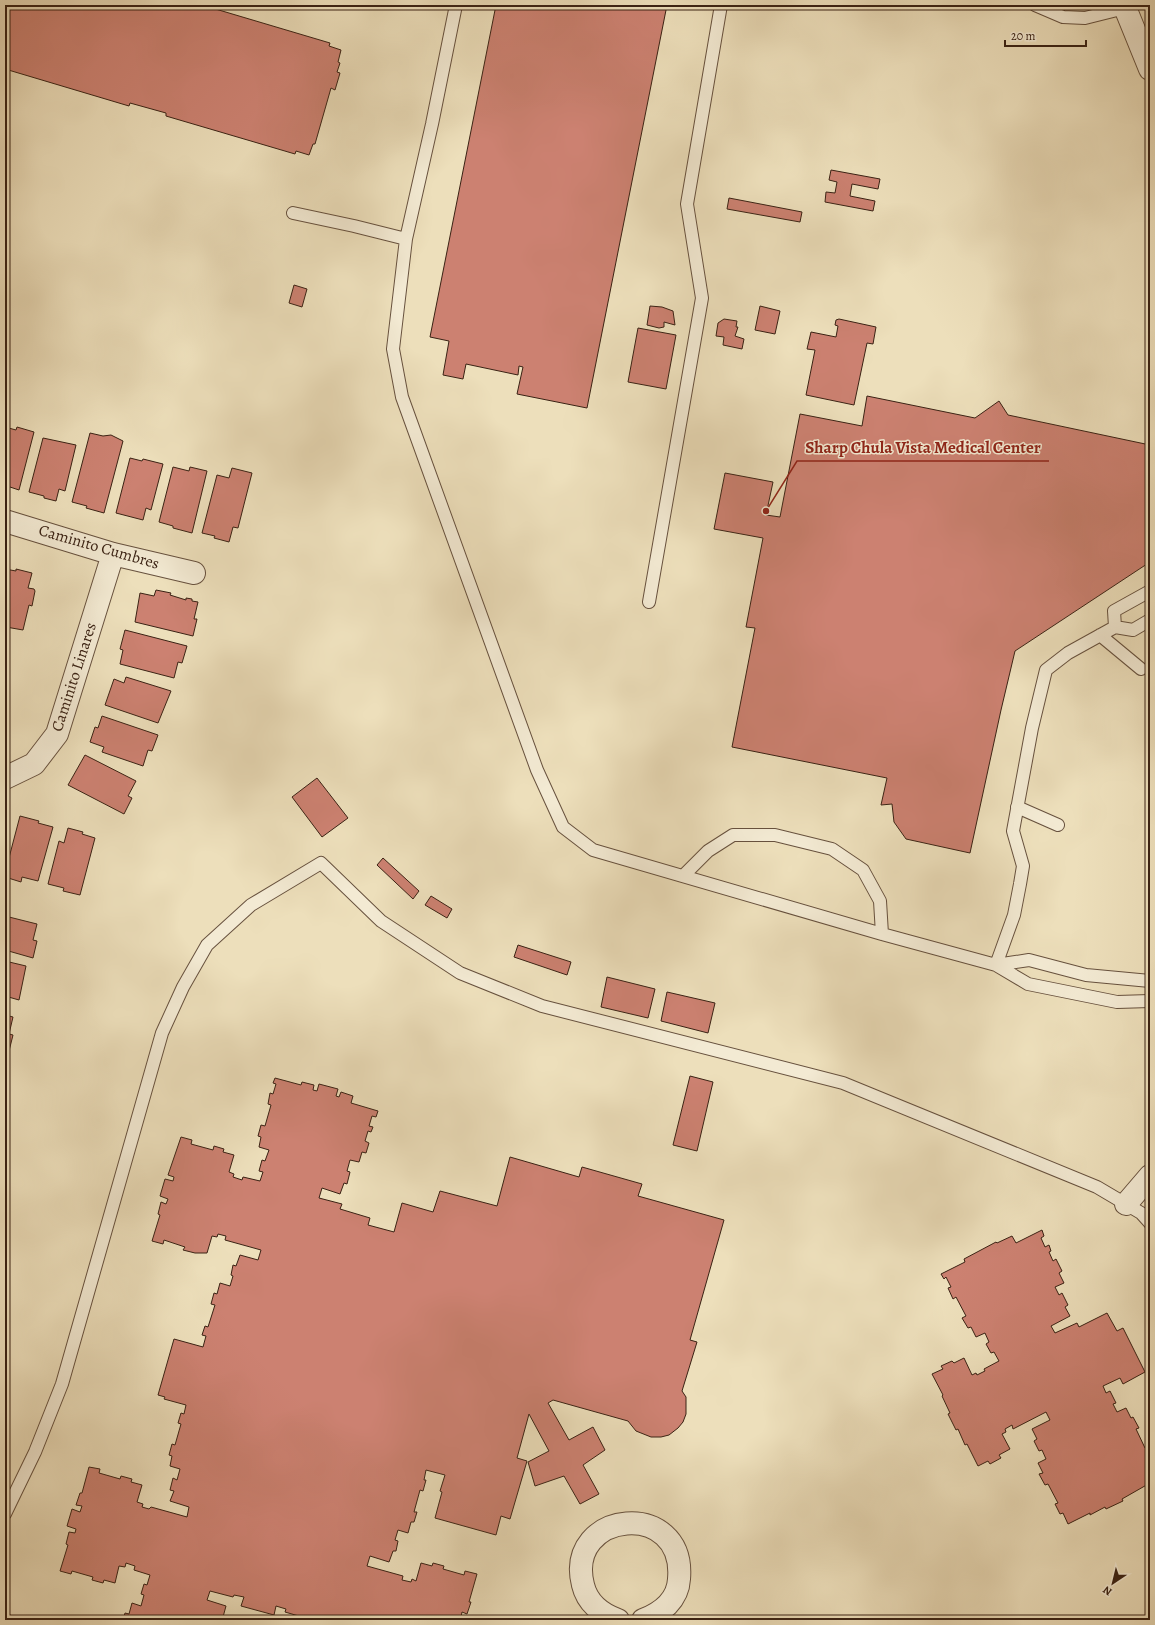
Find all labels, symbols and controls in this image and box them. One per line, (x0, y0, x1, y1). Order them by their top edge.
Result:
scale bar (1005, 22, 1086, 48)
text: 20 m (1011, 28, 1035, 44)
callout: Sharp Chula Vista Medical Center (797, 432, 1049, 461)
text: Sharp Chula Vista Medical Center (805, 436, 1041, 459)
street label: Caminito Cumbres (36, 519, 162, 575)
street label: Caminito Linares (46, 620, 102, 734)
north arrow (1093, 1563, 1133, 1603)
text: N (1100, 1582, 1115, 1599)

